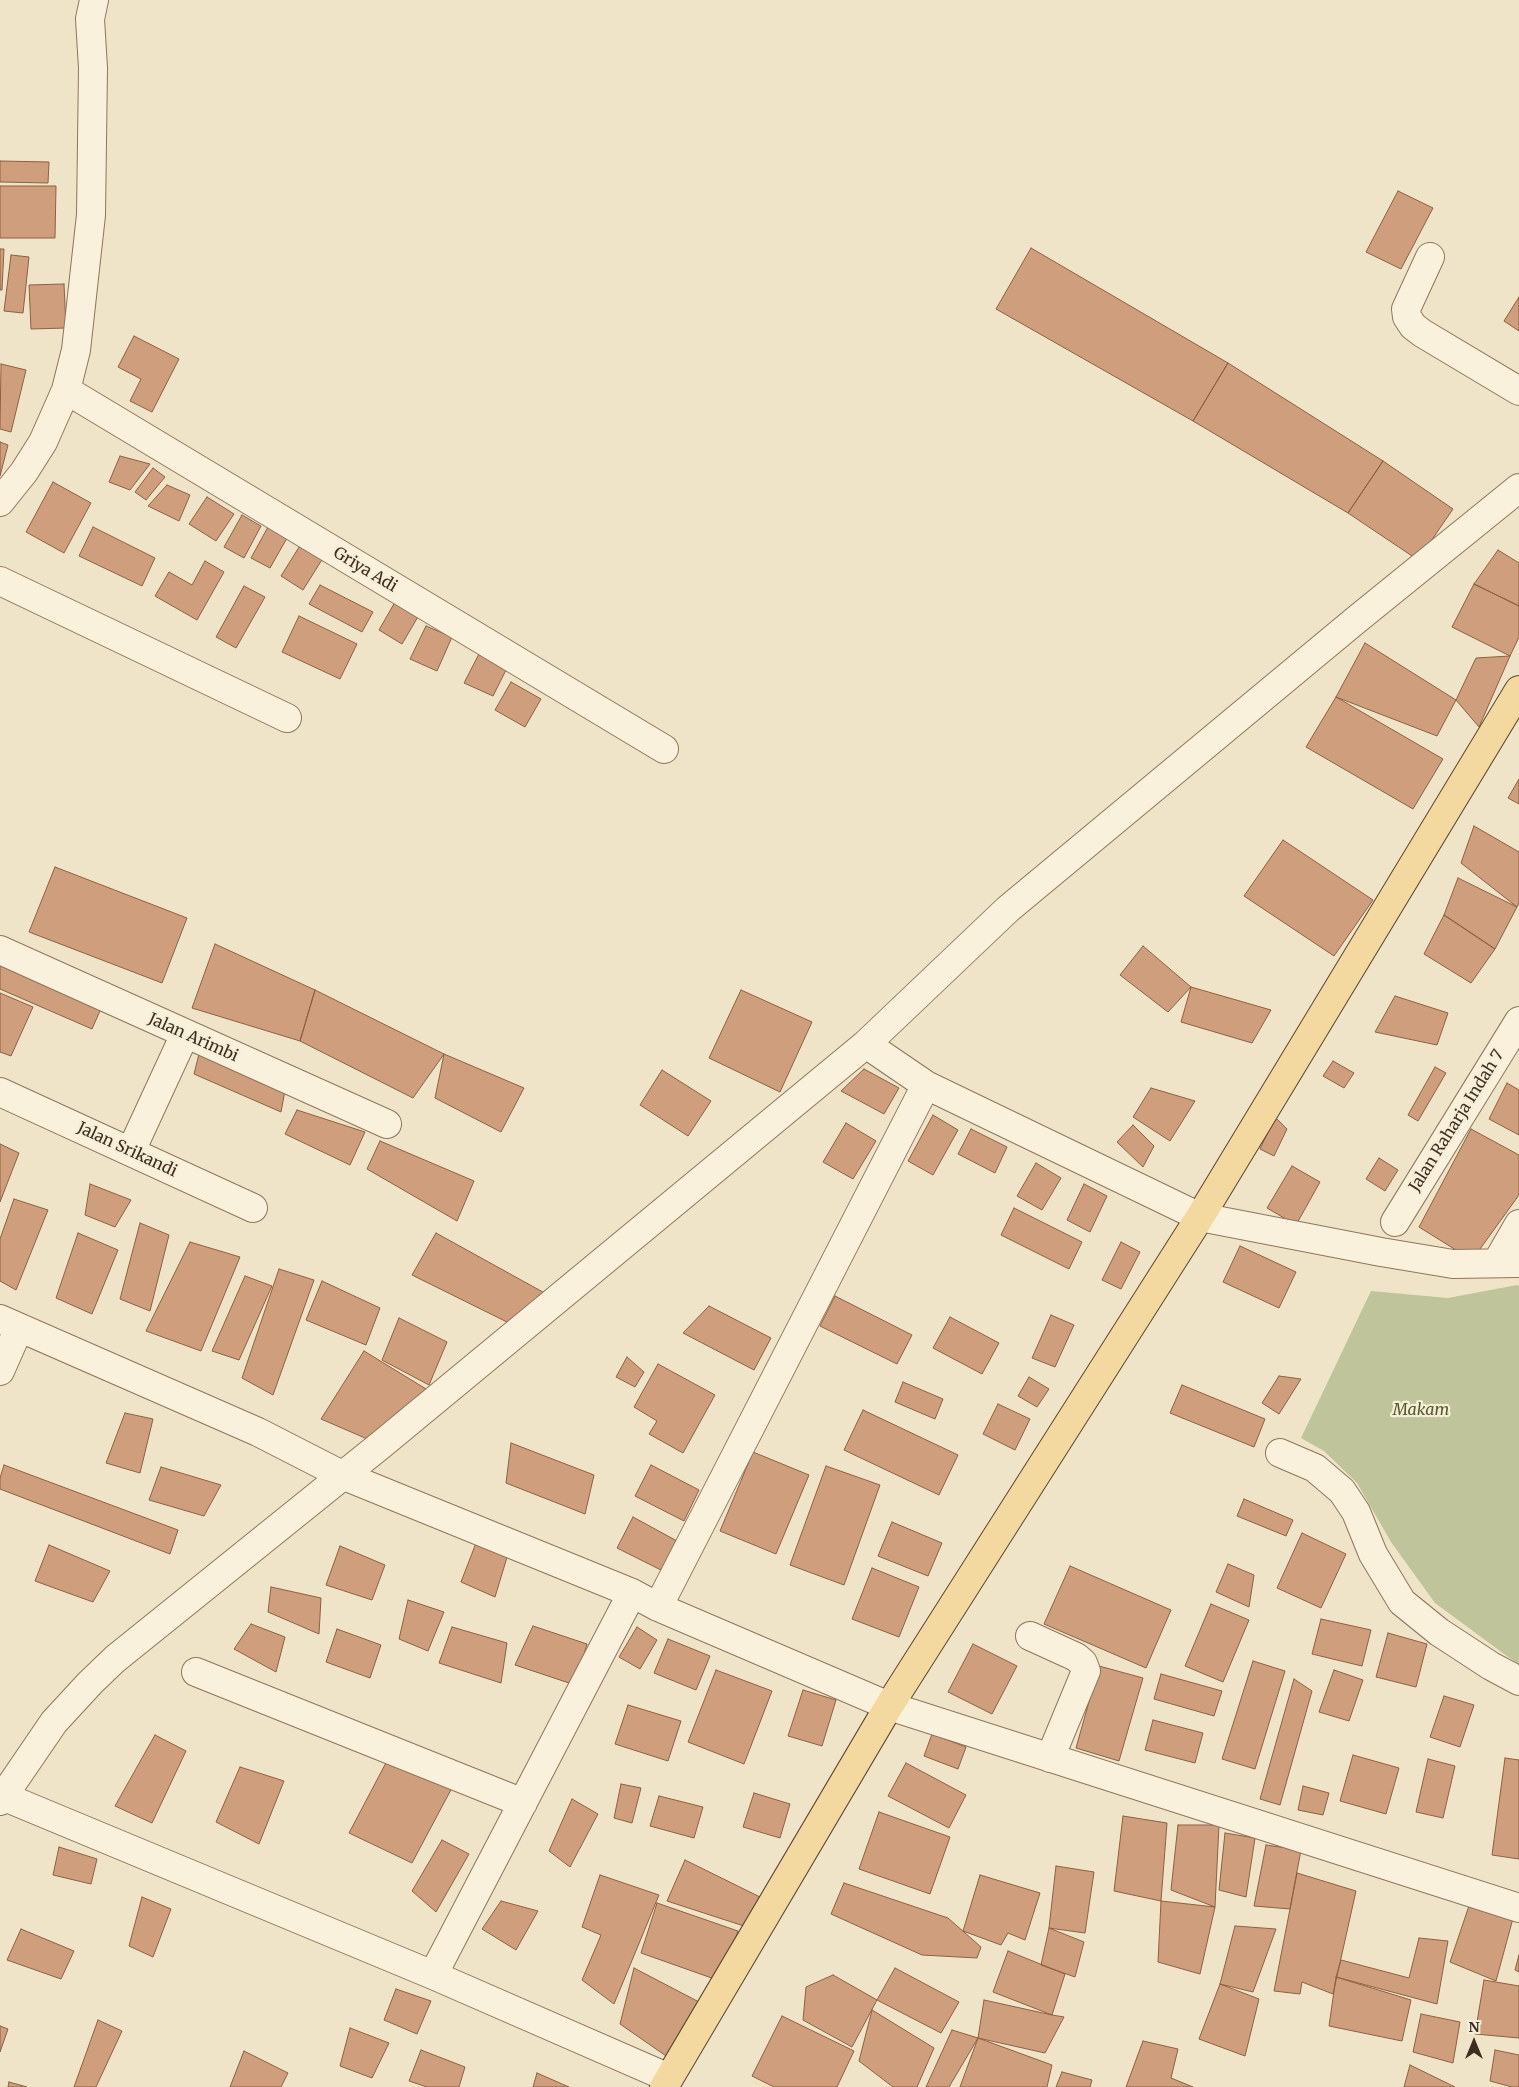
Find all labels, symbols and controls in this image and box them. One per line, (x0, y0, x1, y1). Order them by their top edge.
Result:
street label: Griya Adi (330, 543, 400, 597)
street label: Jalan Arimbi (145, 1010, 241, 1066)
street label: Jalan Raharja Indah 7 (1406, 1047, 1508, 1195)
street label: Jalan Srikandi (74, 1119, 180, 1181)
park label: Makam (1393, 1400, 1449, 1420)
north arrow (1449, 2017, 1499, 2067)
text: N (1468, 2018, 1480, 2036)

